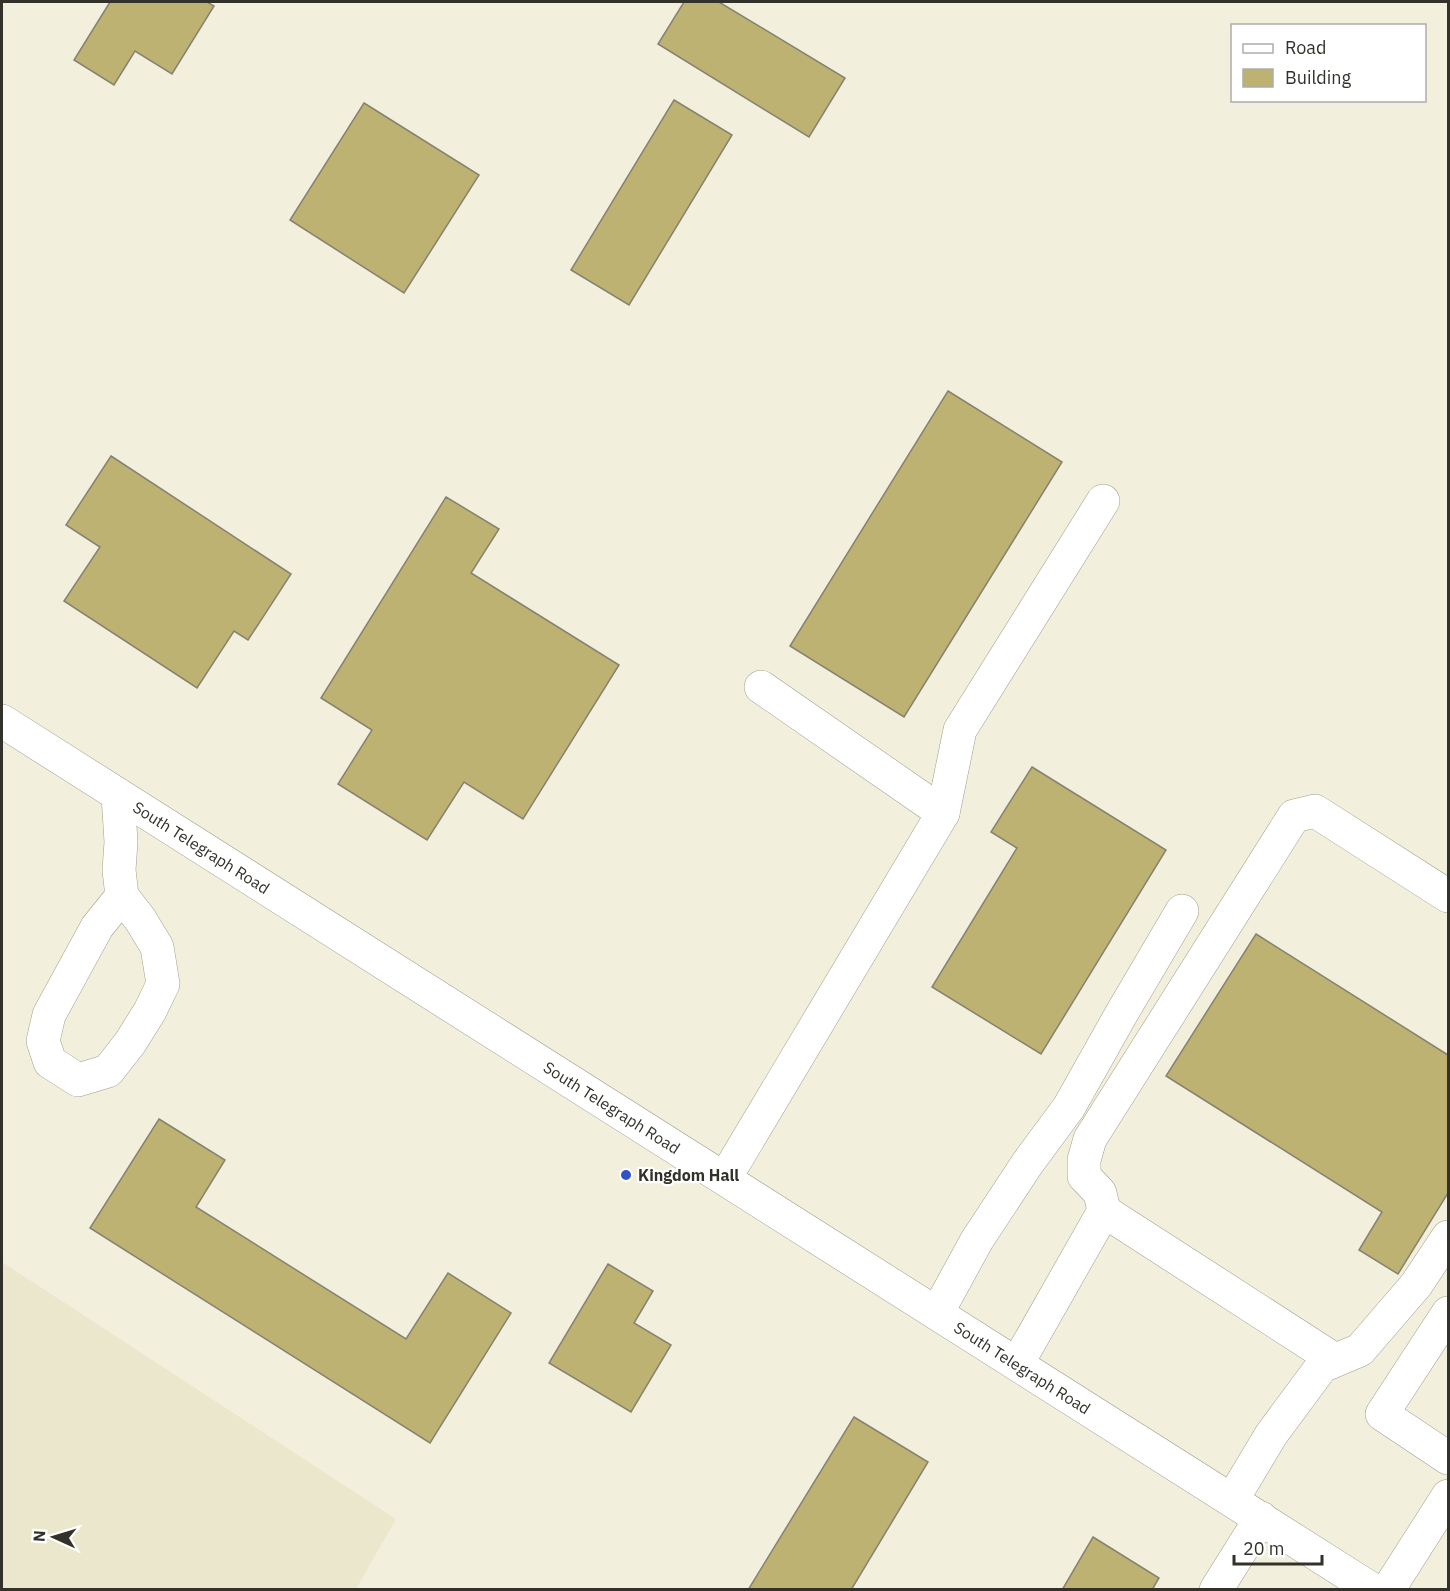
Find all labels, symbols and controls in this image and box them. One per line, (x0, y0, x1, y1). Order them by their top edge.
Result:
legend (1231, 24, 1426, 102)
text: Road (1285, 36, 1326, 59)
text: Building (1285, 66, 1352, 89)
street label: South Telegraph Road (129, 797, 273, 898)
street label: South Telegraph Road (540, 1057, 684, 1158)
place label: Kingdom Hall (638, 1165, 739, 1185)
marker: Kingdom Hall (619, 1168, 633, 1182)
street label: South Telegraph Road (950, 1317, 1094, 1418)
north arrow (24, 1507, 84, 1567)
scale bar (1234, 1528, 1322, 1566)
text: N (29, 1529, 49, 1542)
text: 20 m (1243, 1537, 1285, 1560)

